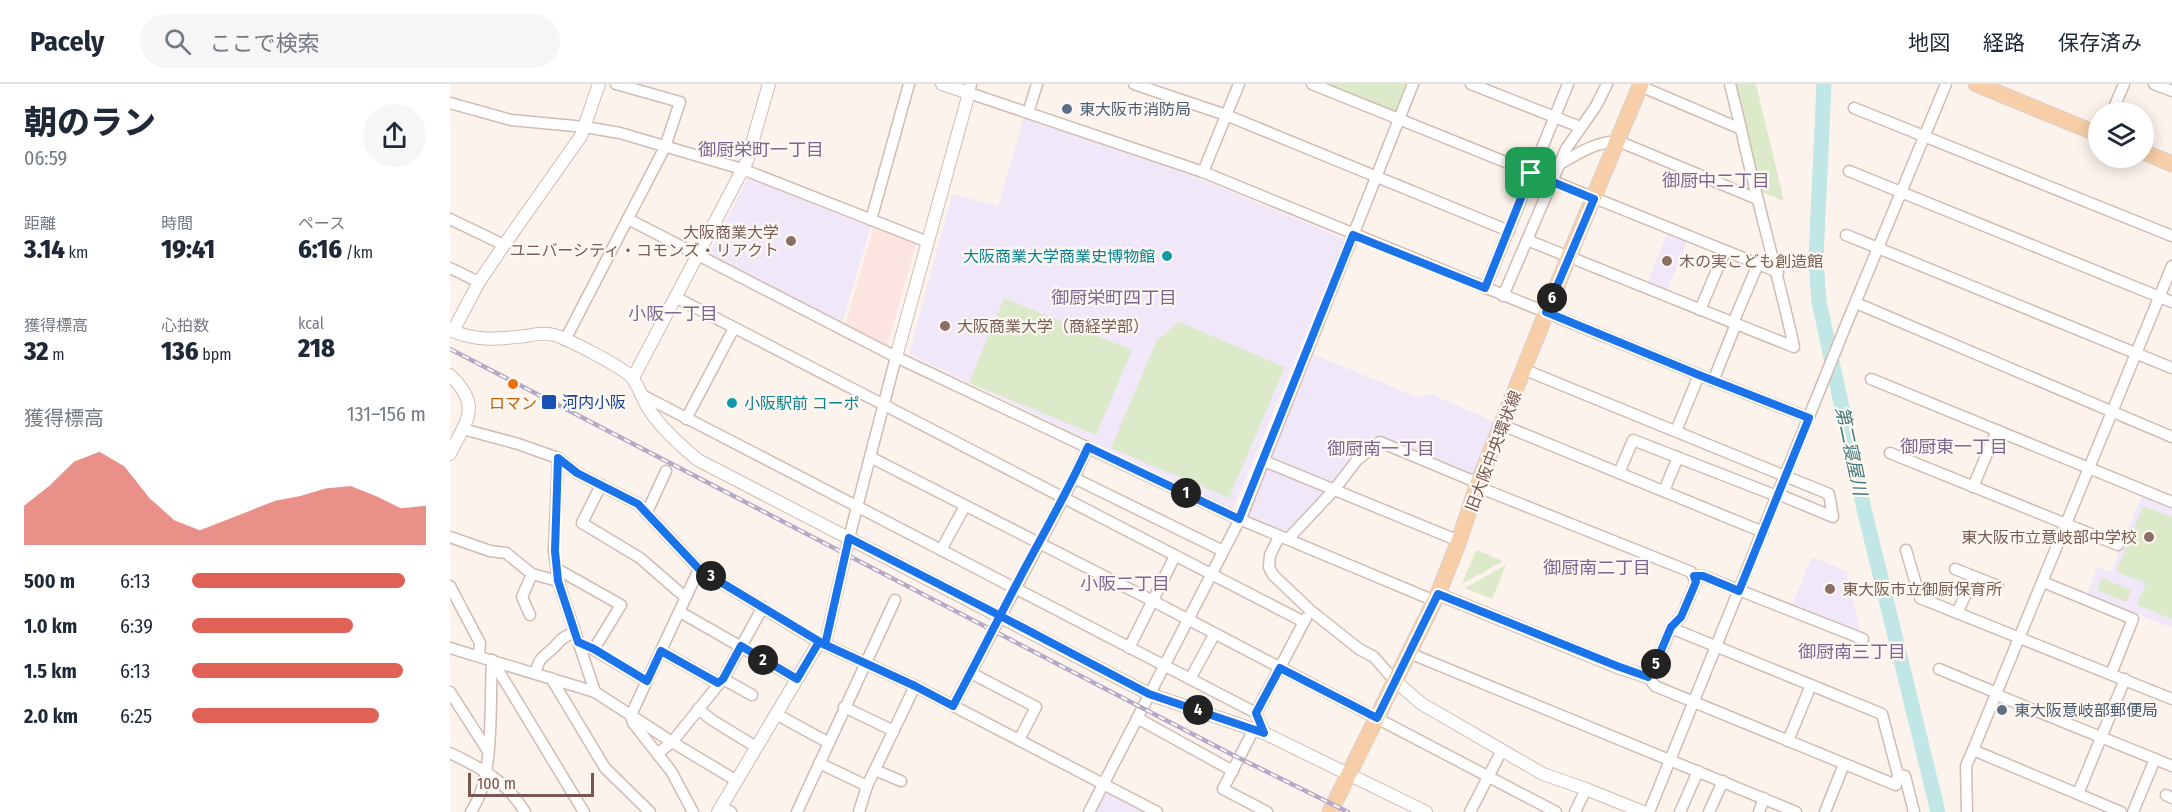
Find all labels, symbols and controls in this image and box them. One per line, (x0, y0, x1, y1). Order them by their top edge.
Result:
search box (140, 14, 560, 68)
text: Pacely (30, 25, 104, 58)
icon: search (161, 25, 194, 58)
text: ここで検索 (209, 30, 319, 57)
text: 地図 (1908, 30, 1950, 56)
text: 経路 (1983, 30, 2025, 56)
text: 保存済み (2058, 30, 2142, 56)
place label: 東大阪市消防局 (1079, 100, 1191, 119)
marker: 東大阪市消防局 (1060, 102, 1074, 116)
map controls (2088, 102, 2154, 168)
button: layers (2088, 102, 2154, 168)
text: 朝のラン (24, 103, 156, 143)
button: share (363, 104, 426, 167)
district label: 御厨栄町一丁目 (698, 139, 824, 161)
text: 06:59 (24, 146, 67, 170)
pin (1505, 147, 1556, 198)
icon: arrive (1514, 156, 1547, 189)
district label: 御厨中二丁目 (1662, 170, 1770, 192)
text: 距離 (24, 214, 56, 233)
text: 時間 (161, 214, 193, 233)
text: ペース (298, 214, 345, 233)
place label: 大阪商業大学 ユニバーシティ・コモンズ・リアクト (509, 223, 779, 260)
text: 3.14 (24, 234, 65, 265)
text: 19:41 (161, 234, 215, 265)
text: 6:16 (298, 234, 342, 265)
marker: 大阪商業大学 ユニバーシティ・コモンズ・リアクト (784, 234, 798, 248)
text: km (65, 243, 88, 262)
text: /km (342, 243, 373, 262)
place label: 大阪商業大学商業史博物館 (963, 247, 1155, 266)
marker: 大阪商業大学商業史博物館 (1160, 249, 1174, 263)
place label: 木の実こども創造館 (1679, 252, 1823, 271)
marker: 木の実こども創造館 (1660, 254, 1674, 268)
pin: 6 (1537, 283, 1567, 313)
district label: 御厨栄町四丁目 (1051, 287, 1177, 309)
text: 6 (1548, 288, 1556, 307)
district label: 小阪一丁目 (628, 303, 718, 325)
text: kcal (298, 314, 324, 333)
text: 獲得標高 (24, 316, 88, 335)
text: 心拍数 (161, 316, 209, 335)
place label: 大阪商業大学（商経学部） (957, 317, 1149, 336)
marker: 大阪商業大学（商経学部） (938, 319, 952, 333)
text: 218 (298, 333, 335, 364)
text: 32 (24, 336, 49, 367)
text: 136 (161, 336, 199, 367)
text: m (49, 345, 65, 364)
text: bpm (199, 345, 232, 364)
marker: ロマン (506, 377, 520, 391)
street label: 旧大阪中央環状線 (1462, 388, 1525, 514)
marker: 河内小阪 (540, 393, 558, 411)
place label: 河内小阪 (562, 393, 626, 412)
place label: ロマン (489, 394, 537, 413)
place label: 小阪駅前 コーポ (744, 394, 860, 413)
marker: 小阪駅前 コーポ (725, 396, 739, 410)
text: 131–156 m (347, 402, 426, 426)
water label: 第二寝屋川 (1831, 405, 1872, 499)
text: 獲得標高 (24, 406, 104, 430)
district label: 御厨東一丁目 (1900, 436, 2008, 458)
district label: 御厨南一丁目 (1327, 438, 1435, 460)
pin: 1 (1171, 478, 1201, 508)
text: 1 (1183, 483, 1189, 502)
place label: 東大阪市立意岐部中学校 (1961, 528, 2137, 547)
marker: 東大阪市立意岐部中学校 (2142, 530, 2156, 544)
district label: 御厨南二丁目 (1543, 557, 1651, 579)
pin: 3 (696, 561, 726, 591)
text: 3 (707, 566, 715, 585)
text: 500 m (24, 569, 75, 593)
text: 6:13 (120, 569, 150, 593)
district label: 小阪二丁目 (1080, 573, 1170, 595)
place label: 東大阪市立御厨保育所 (1842, 580, 2002, 599)
marker: 東大阪市立御厨保育所 (1823, 582, 1837, 596)
text: 1.0 km (24, 614, 77, 638)
text: 6:39 (120, 614, 153, 638)
district label: 御厨南三丁目 (1798, 641, 1906, 663)
pin: 2 (748, 645, 778, 675)
pin: 5 (1641, 649, 1671, 679)
text: 2 (759, 650, 767, 669)
text: 5 (1652, 654, 1660, 673)
text: 1.5 km (24, 659, 77, 683)
text: 6:13 (120, 659, 150, 683)
pin: 4 (1183, 695, 1213, 725)
text: 4 (1194, 700, 1202, 719)
place label: 東大阪意岐部郵便局 (2014, 701, 2158, 720)
marker: 東大阪意岐部郵便局 (1995, 703, 2009, 717)
text: 2.0 km (24, 704, 78, 728)
text: 6:25 (120, 704, 152, 728)
scale bar (468, 770, 594, 798)
text: 100 m (477, 774, 516, 793)

